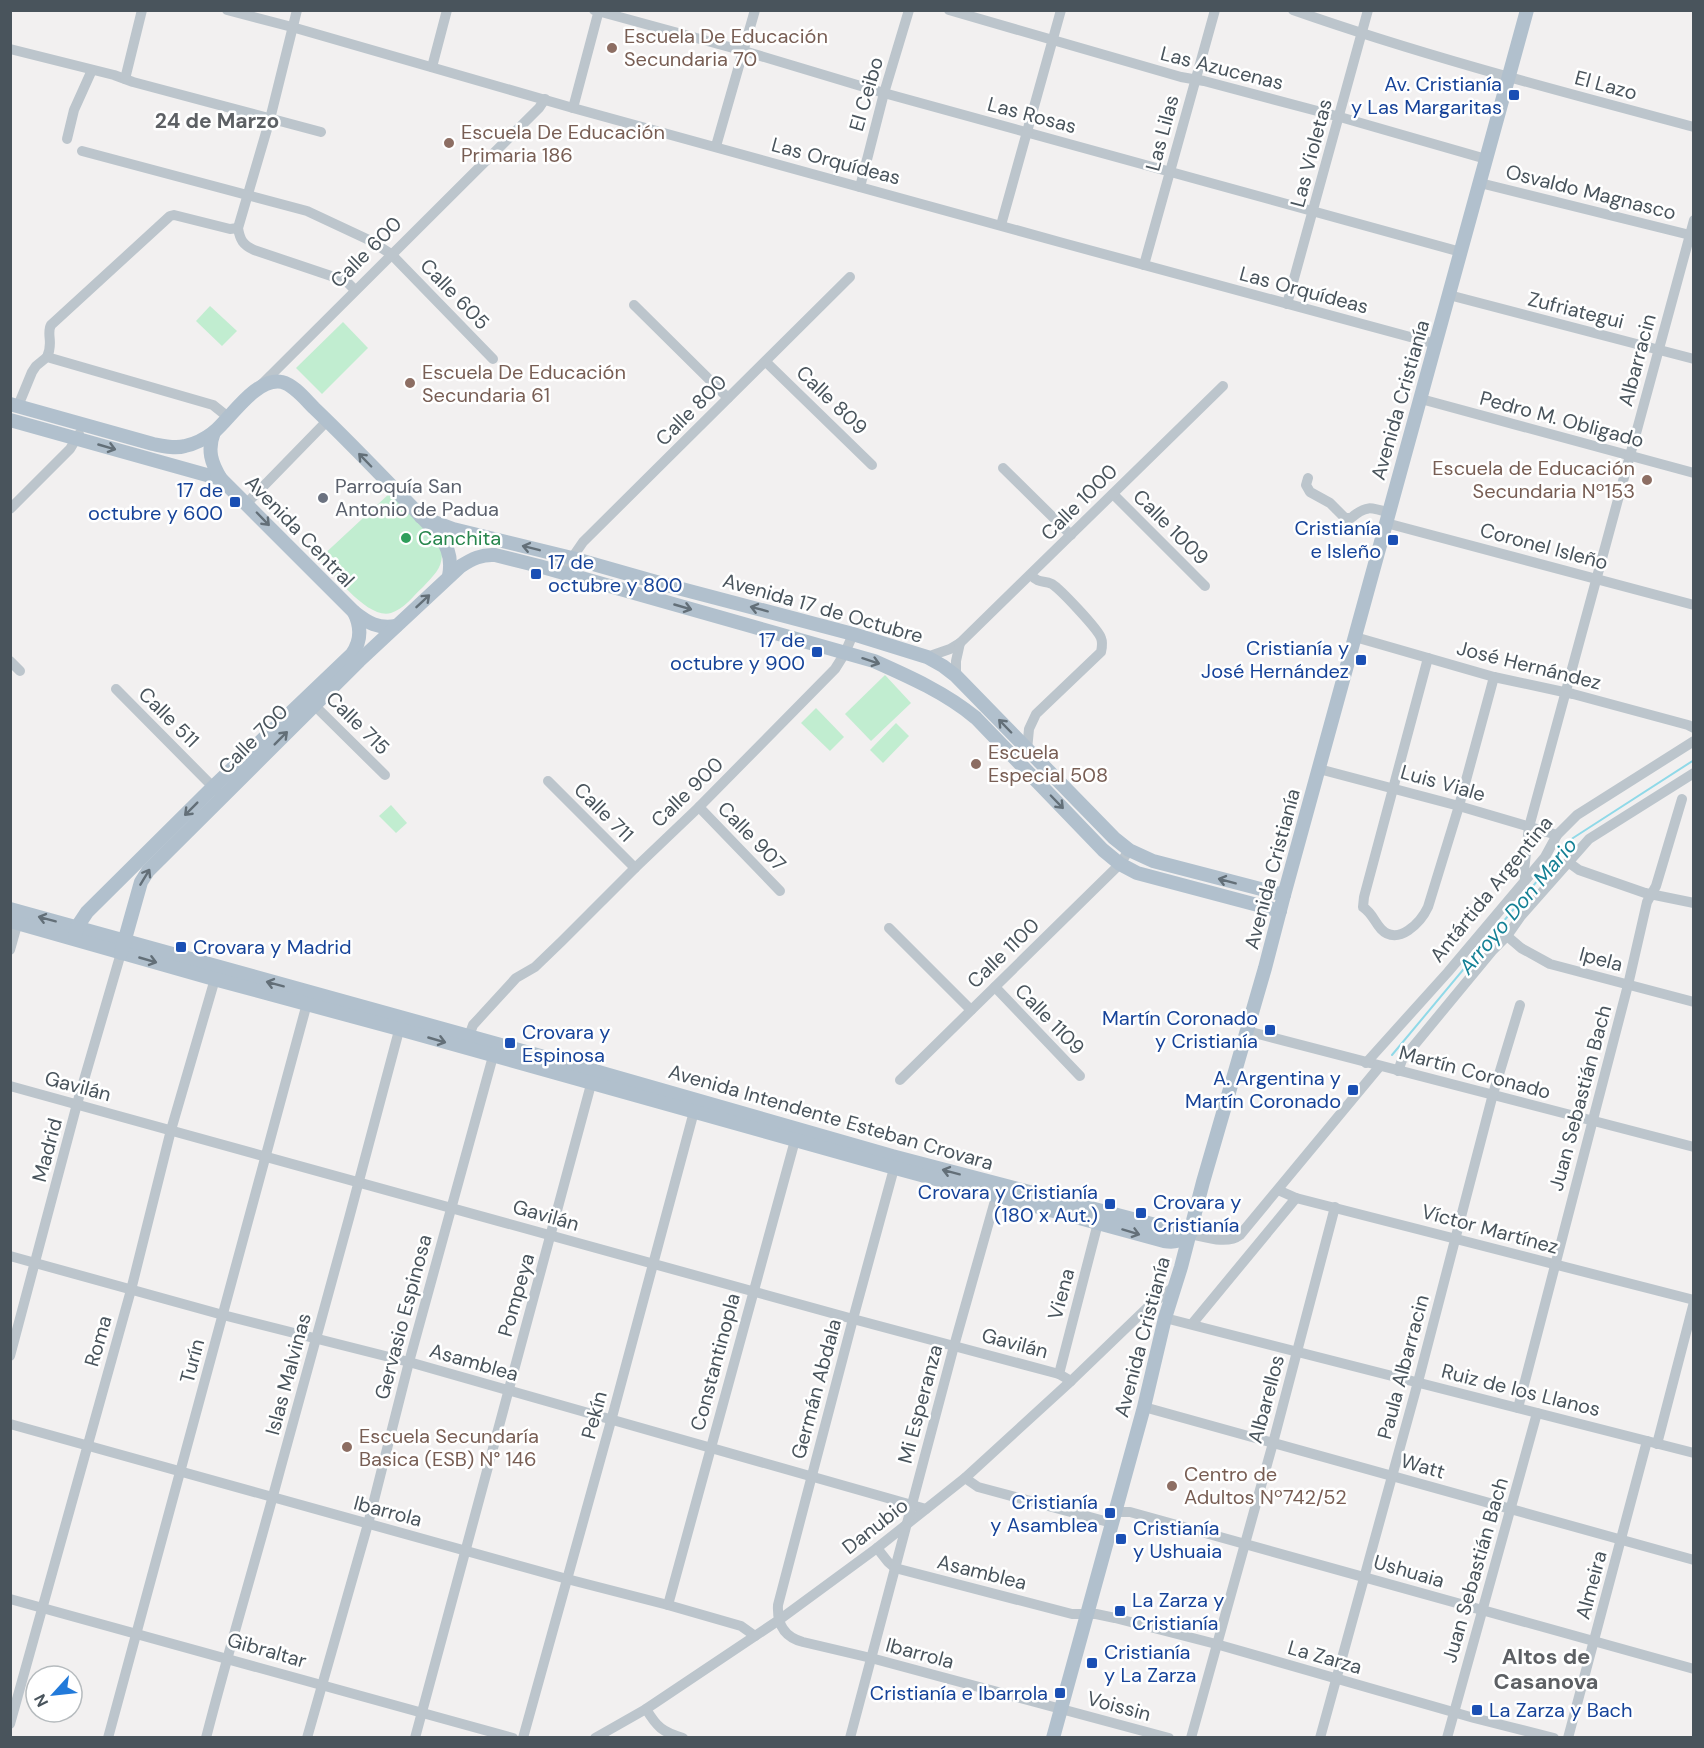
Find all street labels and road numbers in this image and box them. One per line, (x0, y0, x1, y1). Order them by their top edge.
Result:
street label: Las Azucenas (1158, 40, 1286, 96)
street label: El Ceibo (843, 54, 889, 134)
street label: El Lazo (1572, 64, 1640, 106)
street label: Las Rosas (985, 91, 1079, 139)
street label: Las Lilas (1139, 92, 1185, 174)
street label: Las Violetas (1284, 96, 1338, 210)
street label: Las Orquídeas (769, 131, 903, 191)
street label: Osvaldo Magnasco (1503, 158, 1679, 226)
street label: Calle 600 (325, 211, 407, 293)
street label: Calle 605 (415, 253, 495, 335)
street label: Las Orquídeas (1237, 260, 1371, 320)
street label: Zufriategui (1525, 286, 1627, 334)
street label: Albarracin (1612, 311, 1662, 409)
street label: Avenida Cristianía (1365, 317, 1435, 483)
street label: Calle 809 (791, 360, 873, 440)
street label: Calle 800 (650, 369, 732, 451)
street label: Pedro M. Obligado (1477, 385, 1647, 453)
street label: Calle 1000 (1035, 458, 1123, 546)
street label: Avenida Central (240, 469, 360, 593)
street label: Calle 1009 (1128, 484, 1214, 570)
street label: Coronel Isleño (1477, 516, 1611, 576)
street label: Avenida 17 de Octubre (720, 567, 926, 649)
street label: José Hernández (1454, 634, 1604, 696)
street label: Calle 511 (133, 681, 205, 753)
street label: Calle 715 (321, 686, 395, 760)
street label: Calle 700 (212, 698, 294, 780)
street label: Calle 900 (645, 751, 729, 833)
street label: Luis Viale (1398, 759, 1488, 807)
street label: Calle 711 (569, 777, 639, 847)
street label: Avenida Cristianía (1238, 786, 1306, 952)
street label: Calle 907 (712, 796, 792, 876)
street label: Antártida Argentina (1424, 810, 1558, 968)
street label: Calle 1100 (961, 912, 1045, 994)
street label: Ipela (1576, 941, 1626, 977)
street label: Calle 1109 (1010, 978, 1090, 1060)
street label: Juan Sebastián Bach (1543, 1002, 1617, 1194)
street label: Martín Coronado (1396, 1039, 1554, 1105)
street label: Avenida Intendente Esteban Crovara (666, 1058, 996, 1176)
street label: Gavilán (42, 1065, 114, 1107)
street label: Madrid (26, 1115, 68, 1185)
street label: Gavilán (510, 1193, 582, 1237)
street label: Víctor Martínez (1419, 1198, 1561, 1260)
street label: Gervasio Espinosa (368, 1232, 438, 1402)
street label: Pompeya (492, 1250, 540, 1340)
street label: Avenida Cristianía (1108, 1254, 1176, 1420)
street label: Viena (1042, 1266, 1080, 1322)
street label: Constantinopla (684, 1290, 746, 1434)
street label: Paula Albarracin (1371, 1292, 1435, 1442)
street label: Islas Malvinas (259, 1310, 317, 1438)
street label: Roma (78, 1312, 118, 1370)
street label: Germán Abdala (785, 1316, 847, 1462)
street label: Gavilán (979, 1322, 1051, 1364)
street label: Turín (174, 1336, 210, 1386)
street label: Asamblea (427, 1337, 521, 1387)
street label: Mi Esperanza (892, 1342, 948, 1466)
street label: Albarellos (1242, 1352, 1290, 1446)
street label: Ruiz de los Llanos (1439, 1358, 1603, 1422)
street label: Pekín (575, 1388, 613, 1442)
street label: Watt (1398, 1447, 1448, 1485)
street label: Juan Sebastián Bach (1436, 1474, 1514, 1666)
street label: Ibarrola (351, 1489, 425, 1533)
street label: Danubio (837, 1492, 913, 1560)
street label: Asamblea (935, 1548, 1029, 1596)
street label: Ushuaia (1370, 1548, 1448, 1594)
street label: Almeira (1569, 1548, 1613, 1622)
street label: Gibraltar (224, 1626, 310, 1674)
street label: Ibarrola (883, 1631, 957, 1675)
street label: La Zarza (1285, 1634, 1365, 1680)
street label: Voissin (1084, 1685, 1154, 1727)

